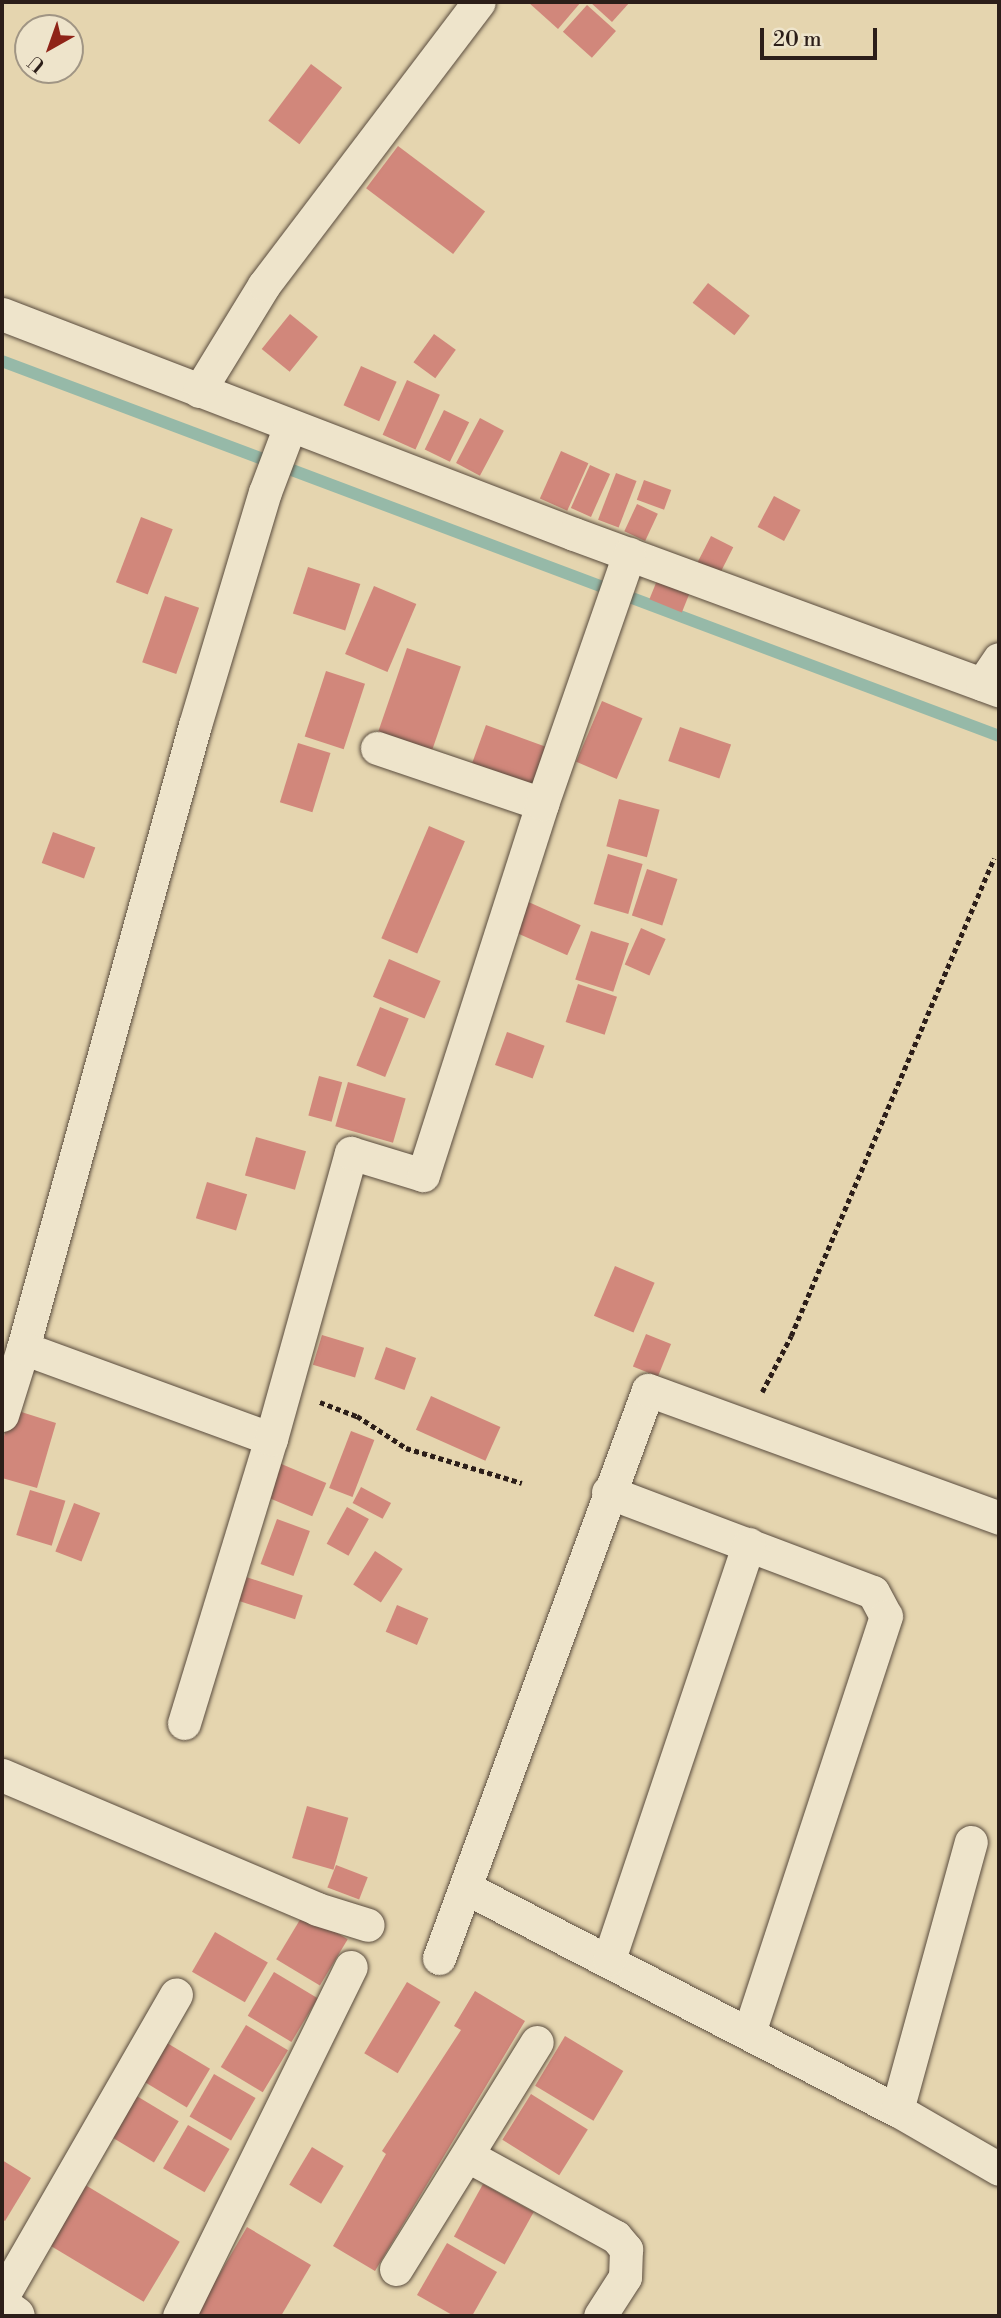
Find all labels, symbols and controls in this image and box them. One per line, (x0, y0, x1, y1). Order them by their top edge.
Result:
north arrow (14, 14, 84, 84)
scale bar (763, 14, 880, 58)
text: 20 m (773, 27, 822, 53)
text: U (23, 50, 50, 77)

